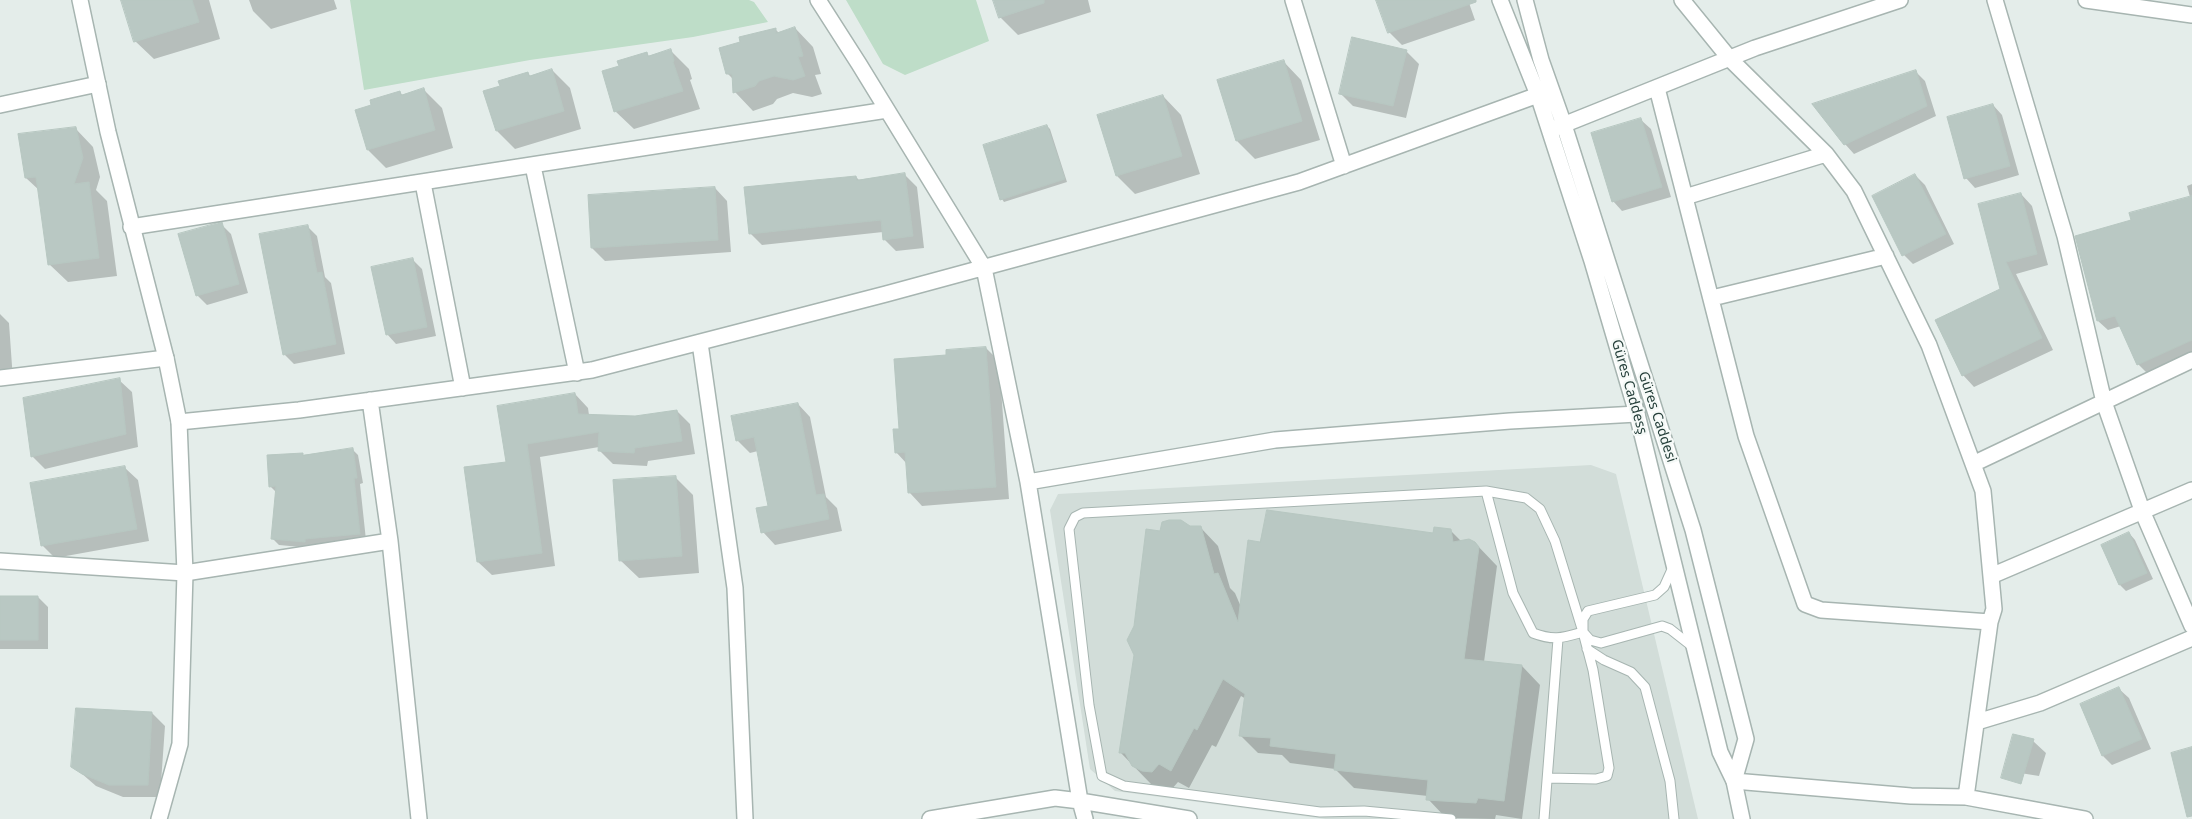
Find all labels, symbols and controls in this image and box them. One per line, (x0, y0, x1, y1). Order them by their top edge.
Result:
street label: Güres Caddesş (1607, 338, 1651, 436)
street label: Güres Caddesi (1634, 369, 1680, 465)

